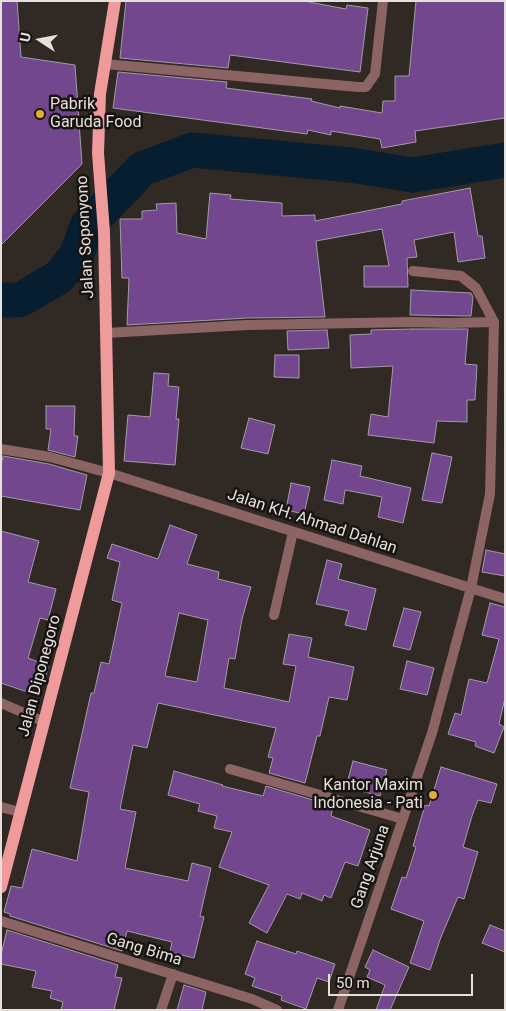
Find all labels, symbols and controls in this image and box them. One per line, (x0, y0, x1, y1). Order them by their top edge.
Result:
north arrow (15, 15, 65, 65)
text: U (17, 31, 34, 43)
place label: Pabrik Garuda Food (50, 95, 141, 133)
marker: Pabrik Garuda Food (34, 108, 46, 120)
street label: Jalan Soponyono (73, 175, 99, 299)
street label: Jalan KH. Ahmad Dahlan (225, 486, 399, 558)
street label: Jalan Diponegoro (15, 613, 65, 739)
place label: Kantor Maxim Indonesia - Pati (313, 776, 423, 814)
marker: Kantor Maxim Indonesia - Pati (427, 789, 439, 801)
street label: Gang Arjuna (348, 823, 394, 911)
street label: Gang Bima (104, 929, 184, 971)
scale bar (331, 964, 476, 996)
text: 50 m (336, 974, 370, 992)

